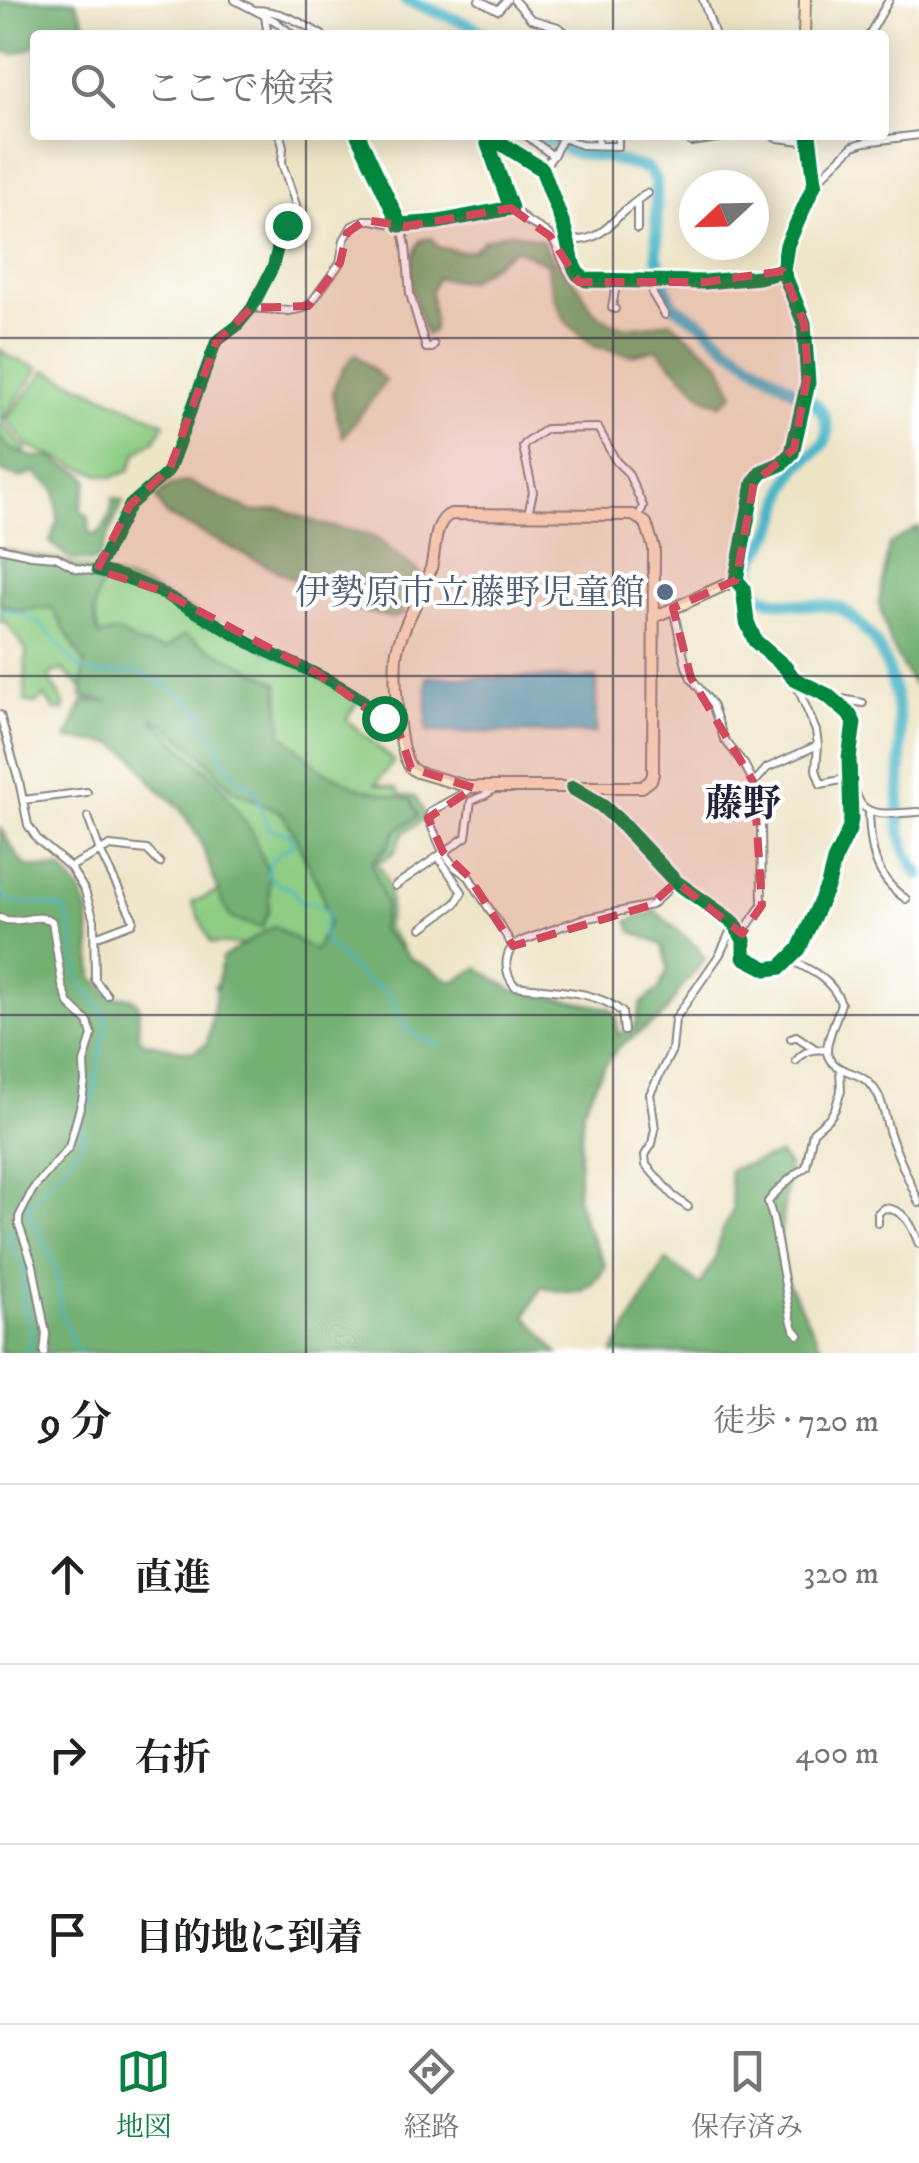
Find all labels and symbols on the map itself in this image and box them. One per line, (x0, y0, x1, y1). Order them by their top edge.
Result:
north arrow (679, 170, 769, 260)
route end (265, 203, 311, 249)
place label: 伊勢原市立藤野児童館 (295, 572, 645, 616)
marker: 伊勢原市立藤野児童館 (654, 581, 676, 603)
route start (362, 696, 408, 742)
district label: 藤野 (705, 781, 781, 829)

